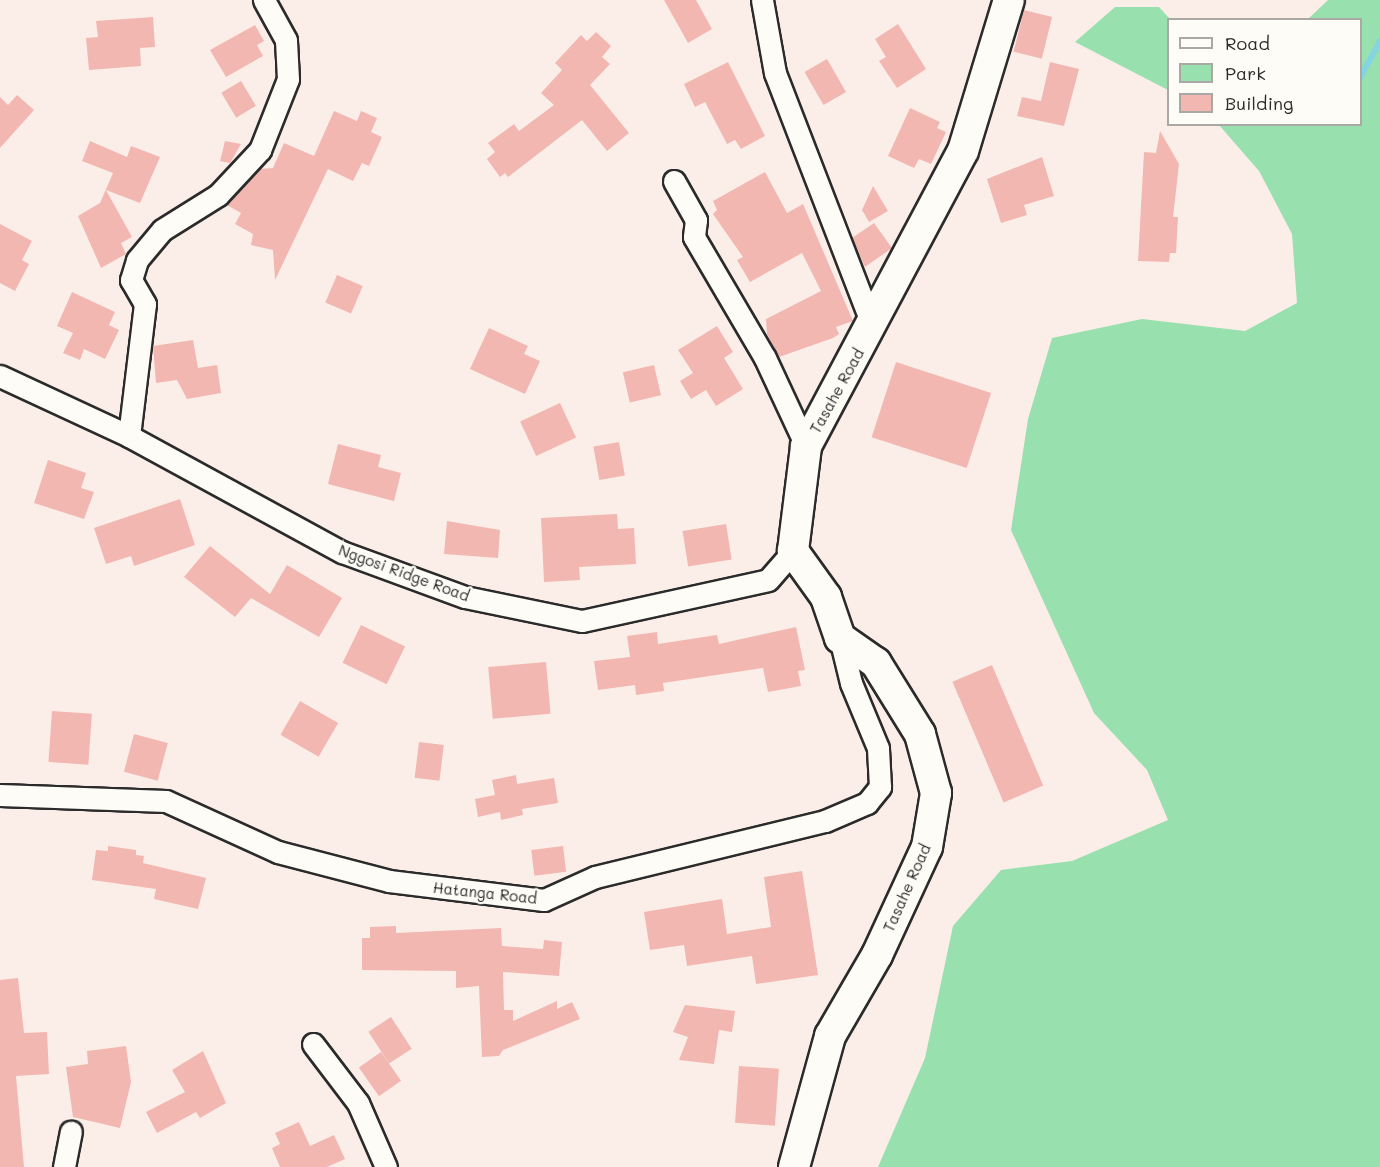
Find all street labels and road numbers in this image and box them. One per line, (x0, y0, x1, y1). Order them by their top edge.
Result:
street label: Tasahe Road (806, 345, 868, 437)
street label: Nggosi Ridge Road (336, 541, 472, 605)
street label: Tasahe Road (880, 841, 934, 935)
street label: Hatanga Road (432, 879, 538, 907)

